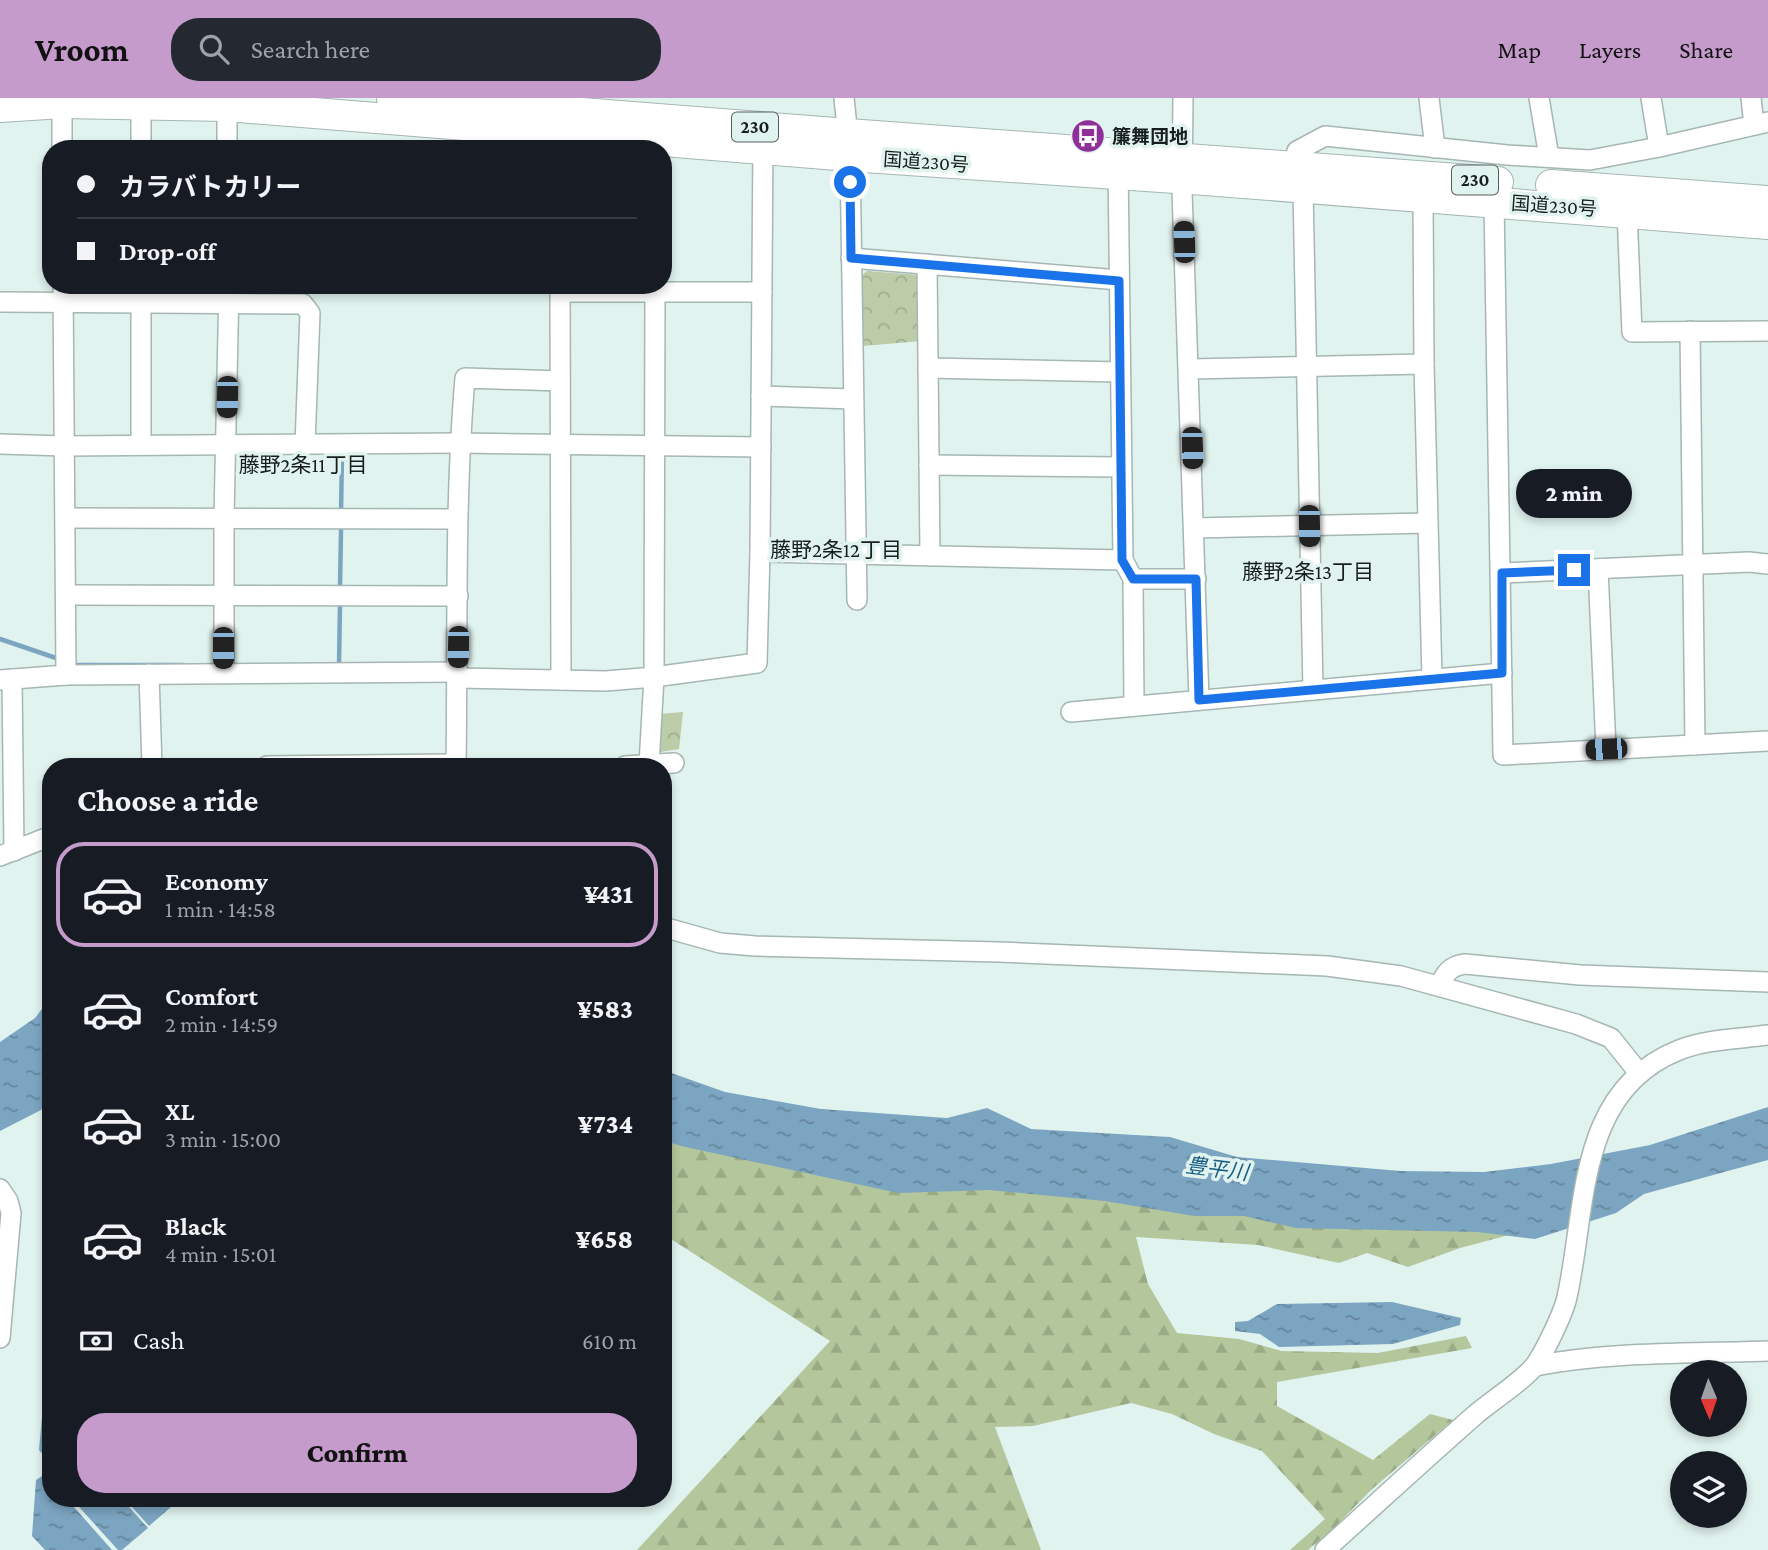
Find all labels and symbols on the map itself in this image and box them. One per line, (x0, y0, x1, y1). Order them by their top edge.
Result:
road number: 230 (732, 113, 778, 142)
bus stop icon: 簾舞団地 (1069, 117, 1107, 155)
place label: 簾舞団地 (1112, 126, 1188, 147)
street label: 国道230号 (882, 149, 970, 175)
route start (834, 166, 866, 198)
road number: 230 (1452, 166, 1498, 194)
street label: 国道230号 (1510, 193, 1598, 219)
car (1173, 221, 1196, 263)
car (217, 376, 238, 418)
car (1181, 427, 1204, 469)
district label: 藤野2条11丁目 (239, 453, 367, 477)
callout: 2 min (1516, 468, 1632, 518)
car (1299, 505, 1320, 547)
district label: 藤野2条12丁目 (770, 538, 902, 562)
route end (1558, 554, 1590, 586)
district label: 藤野2条13丁目 (1242, 560, 1374, 584)
car (448, 626, 469, 668)
car (213, 627, 234, 669)
car (1585, 737, 1628, 761)
water label: 豊平川 (1184, 1153, 1252, 1185)
north arrow (1670, 1360, 1746, 1437)

